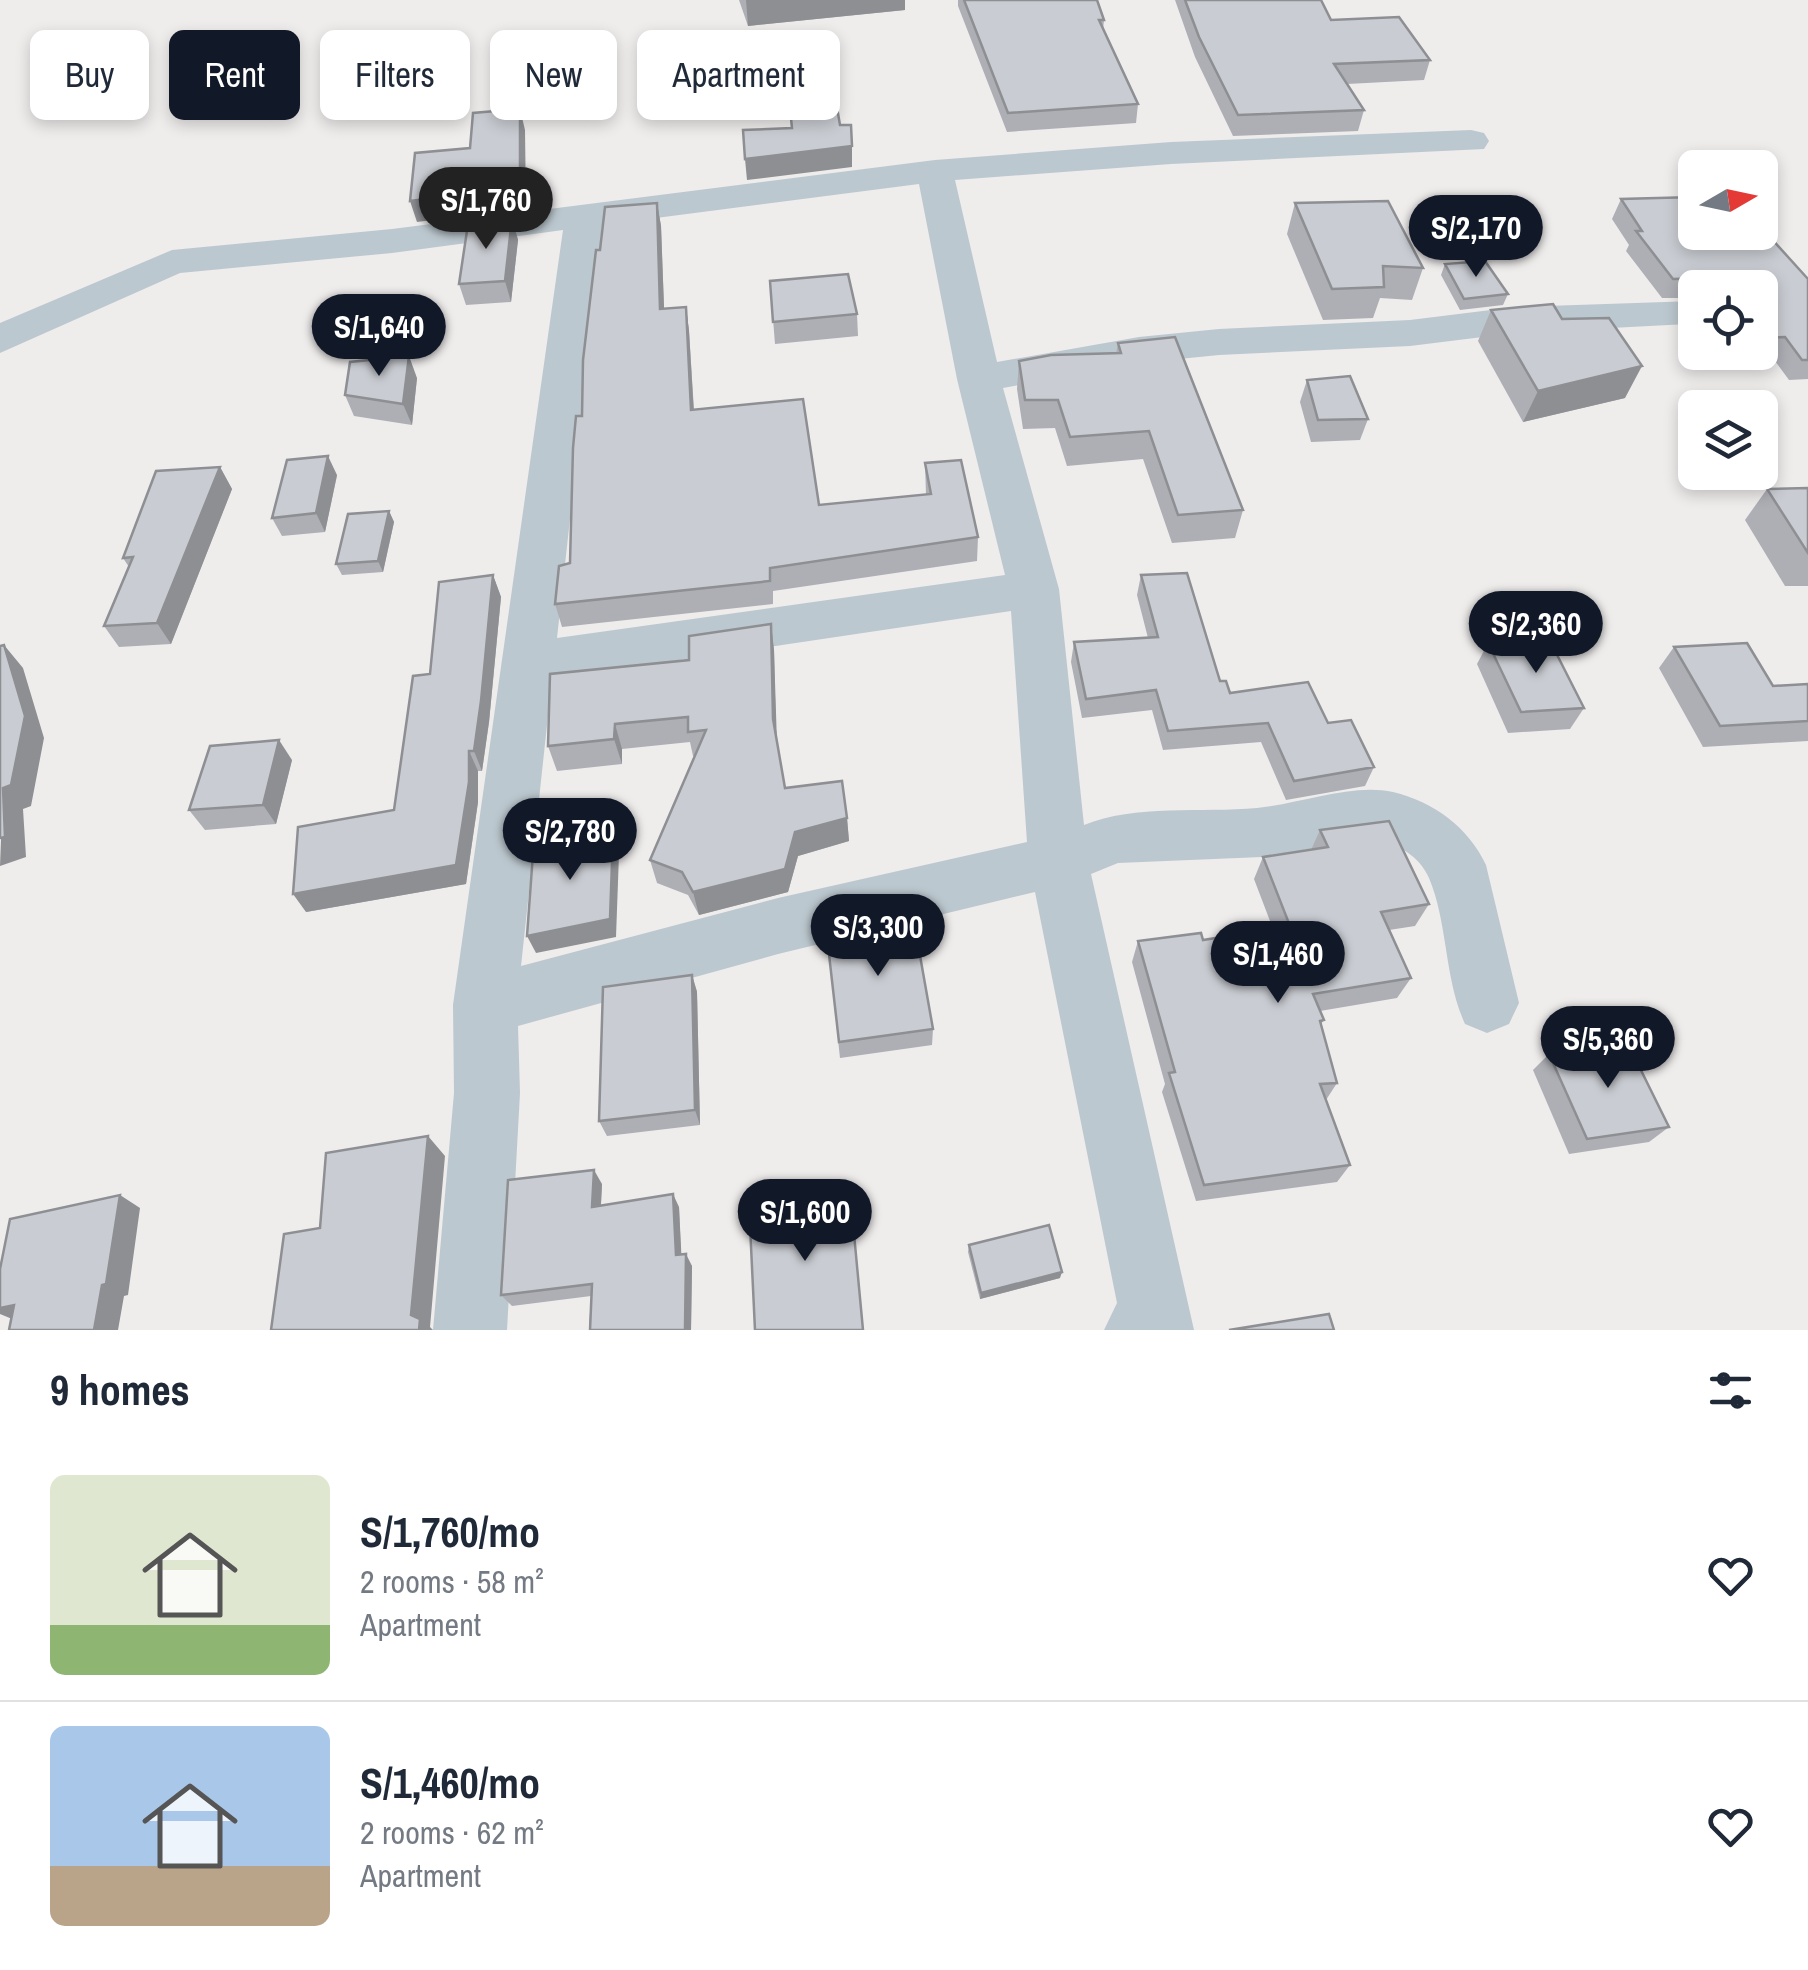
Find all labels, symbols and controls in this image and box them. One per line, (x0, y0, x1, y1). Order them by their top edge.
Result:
chip: Buy (30, 30, 149, 120)
chip: Rent (169, 30, 300, 120)
chip: Filters (320, 30, 470, 120)
chip: New (490, 30, 617, 120)
chip: Apartment (637, 30, 840, 120)
north arrow (1678, 150, 1778, 250)
map controls (1678, 150, 1778, 490)
pin: S/1,760 (394, 167, 578, 252)
text: S/1,760 (441, 178, 531, 221)
pin: S/2,170 (1384, 195, 1568, 280)
text: S/2,170 (1431, 206, 1521, 249)
button: locate (1678, 270, 1778, 370)
pin: S/1,640 (287, 294, 471, 379)
text: S/1,640 (334, 305, 424, 348)
button: layers (1678, 390, 1778, 490)
pin: S/2,360 (1444, 591, 1628, 676)
text: S/2,360 (1491, 602, 1581, 645)
pin: S/2,780 (478, 798, 662, 883)
text: S/2,780 (525, 809, 615, 852)
pin: S/3,300 (786, 894, 970, 979)
text: S/3,300 (833, 905, 923, 948)
pin: S/1,460 (1186, 921, 1370, 1006)
text: S/1,460 (1233, 932, 1323, 975)
pin: S/5,360 (1516, 1006, 1700, 1091)
text: S/5,360 (1563, 1017, 1653, 1060)
pin: S/1,600 (713, 1179, 897, 1264)
text: S/1,600 (760, 1190, 850, 1233)
text: 9 homes (50, 1362, 190, 1418)
icon: filters (1703, 1363, 1758, 1418)
text: S/1,760/mo (360, 1504, 540, 1560)
icon: home (130, 1515, 250, 1635)
icon: heart (1703, 1548, 1758, 1603)
text: 2 rooms · 58 m² (360, 1560, 544, 1603)
text: Apartment (360, 1603, 481, 1646)
text: S/1,460/mo (360, 1755, 540, 1811)
icon: home (130, 1766, 250, 1886)
icon: heart (1703, 1799, 1758, 1854)
text: 2 rooms · 62 m² (360, 1811, 544, 1854)
text: Apartment (360, 1854, 481, 1897)

